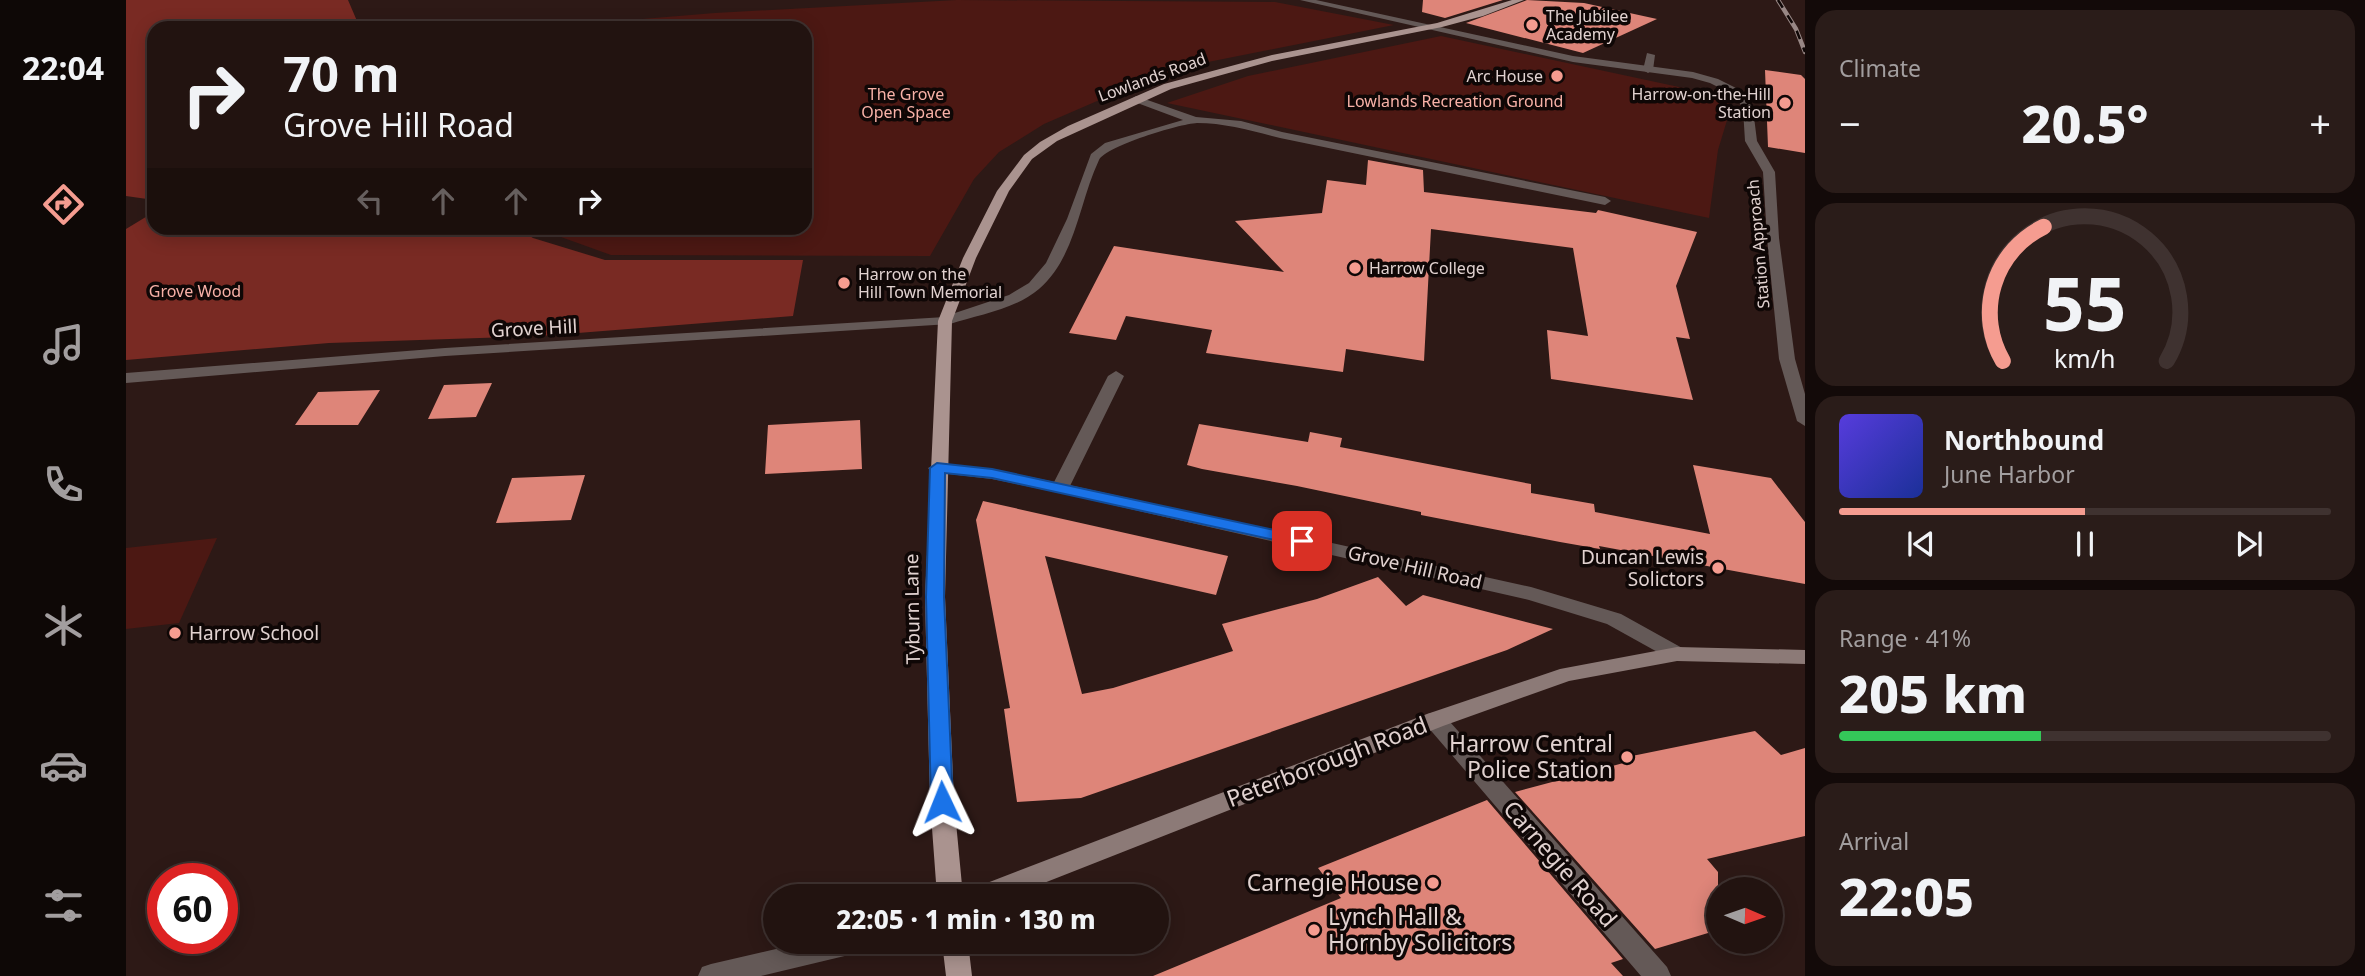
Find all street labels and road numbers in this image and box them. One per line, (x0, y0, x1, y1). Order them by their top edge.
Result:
street label: Lowlands Road (1095, 47, 1209, 107)
street label: Station Approach (1741, 178, 1775, 310)
street label: Grove Hill (490, 313, 578, 343)
street label: Grove Hill Road (1345, 539, 1485, 595)
street label: Tyburn Lane (898, 553, 926, 665)
street label: Peterborough Road (1222, 708, 1432, 814)
street label: Carnegie Road (1497, 793, 1625, 934)

